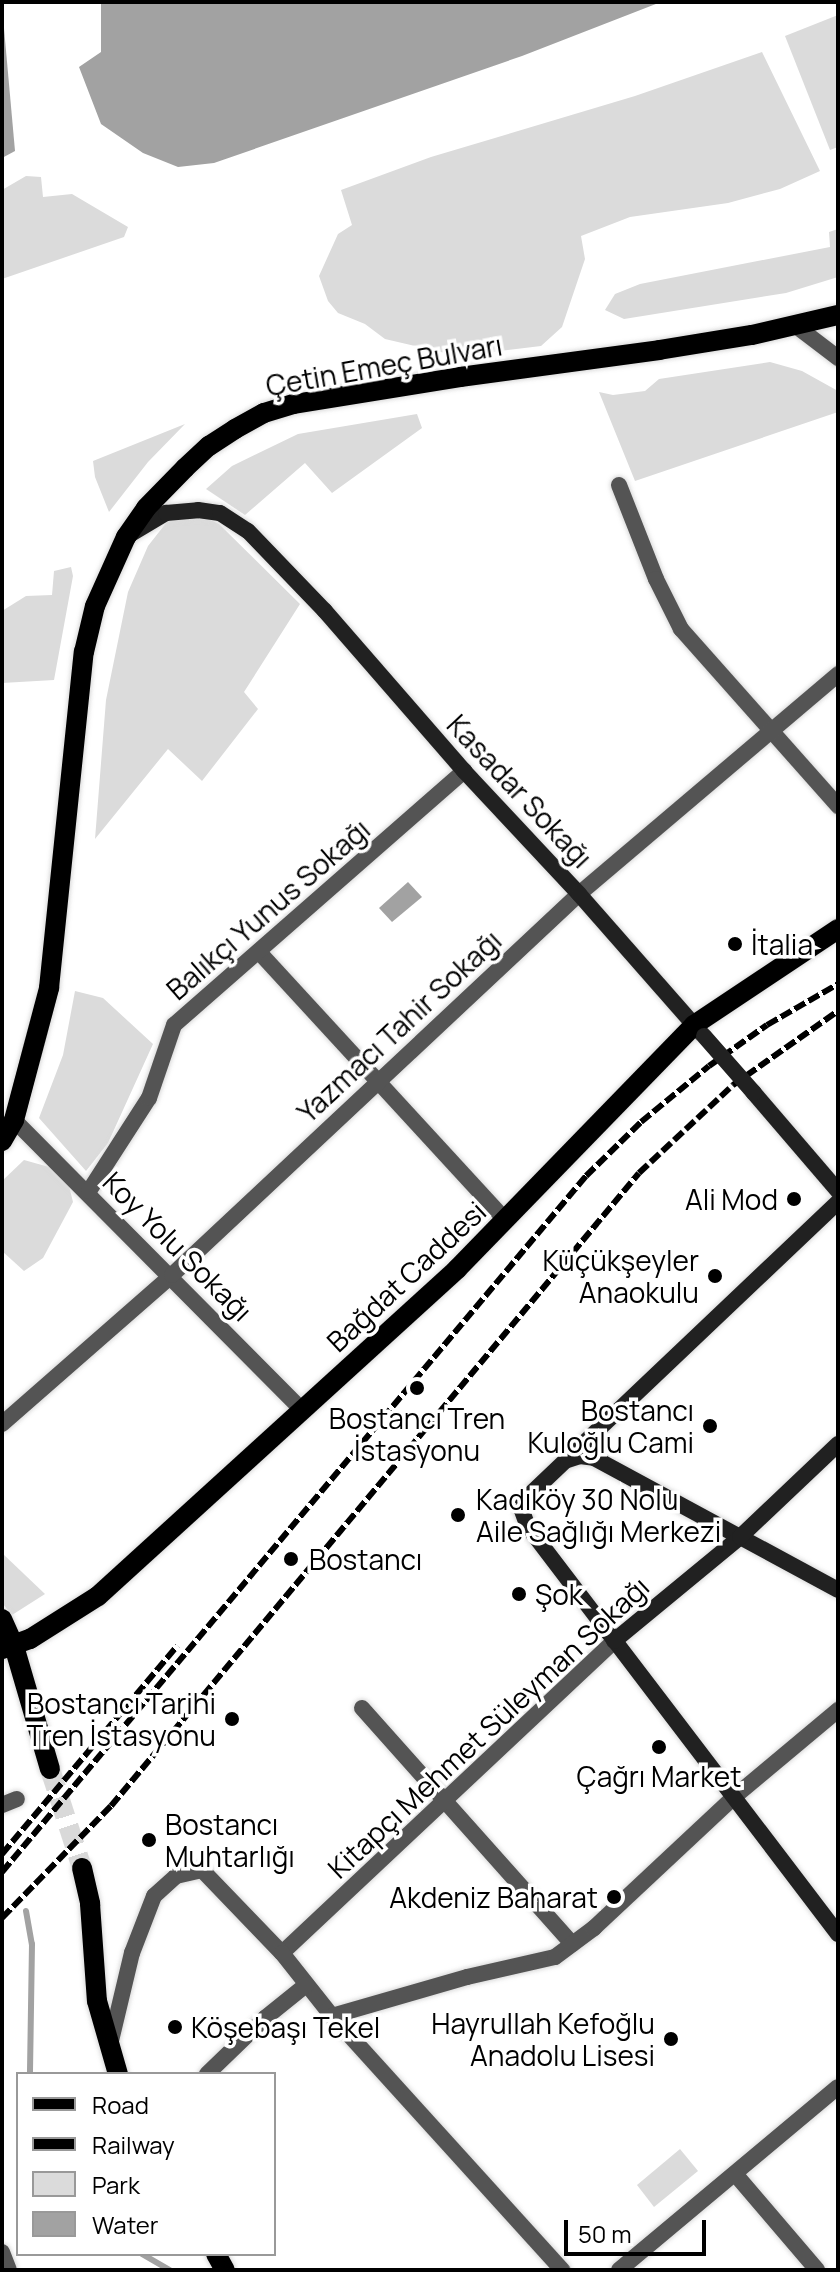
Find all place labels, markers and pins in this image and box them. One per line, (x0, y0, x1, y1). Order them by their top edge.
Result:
place label: İtalia (751, 927, 813, 961)
marker: İtalia (726, 935, 744, 953)
place label: Ali Mod (685, 1182, 778, 1216)
marker: Ali Mod (785, 1190, 803, 1208)
place label: Küçükşeyler Anaokulu (542, 1243, 699, 1309)
marker: Küçükşeyler Anaokulu (706, 1267, 724, 1285)
marker: Bostancı Tren İstasyonu (408, 1379, 426, 1397)
place label: Bostancı Kuloğlu Cami (527, 1393, 694, 1459)
place label: Bostancı Tren İstasyonu (329, 1401, 505, 1467)
marker: Bostancı Kuloğlu Cami (701, 1417, 719, 1435)
place label: Kadıköy 30 Nolu Aile Sağlığı Merkezi (476, 1482, 721, 1548)
marker: Kadıköy 30 Nolu Aile Sağlığı Merkezi (447, 1504, 469, 1526)
place label: Bostancı (309, 1542, 422, 1576)
marker: Bostancı (280, 1548, 302, 1570)
place label: Şok (535, 1577, 583, 1611)
marker: Şok (510, 1585, 528, 1603)
place label: Bostancı Tarihi Tren İstasyonu (27, 1686, 216, 1752)
marker: Bostancı Tarihi Tren İstasyonu (223, 1710, 241, 1728)
marker: Çağrı Market (650, 1738, 668, 1756)
place label: Çağrı Market (577, 1759, 741, 1793)
place label: Bostancı Muhtarlığı (165, 1807, 295, 1873)
marker: Bostancı Muhtarlığı (140, 1831, 158, 1849)
place label: Akdeniz Baharat (389, 1880, 598, 1914)
marker: Akdeniz Baharat (605, 1888, 623, 1906)
place label: Hayrullah Kefoğlu Anadolu Lisesi (431, 2006, 655, 2072)
place label: Köşebaşı Tekel (191, 2010, 380, 2044)
marker: Köşebaşı Tekel (166, 2018, 184, 2036)
marker: Hayrullah Kefoğlu Anadolu Lisesi (662, 2030, 680, 2048)

